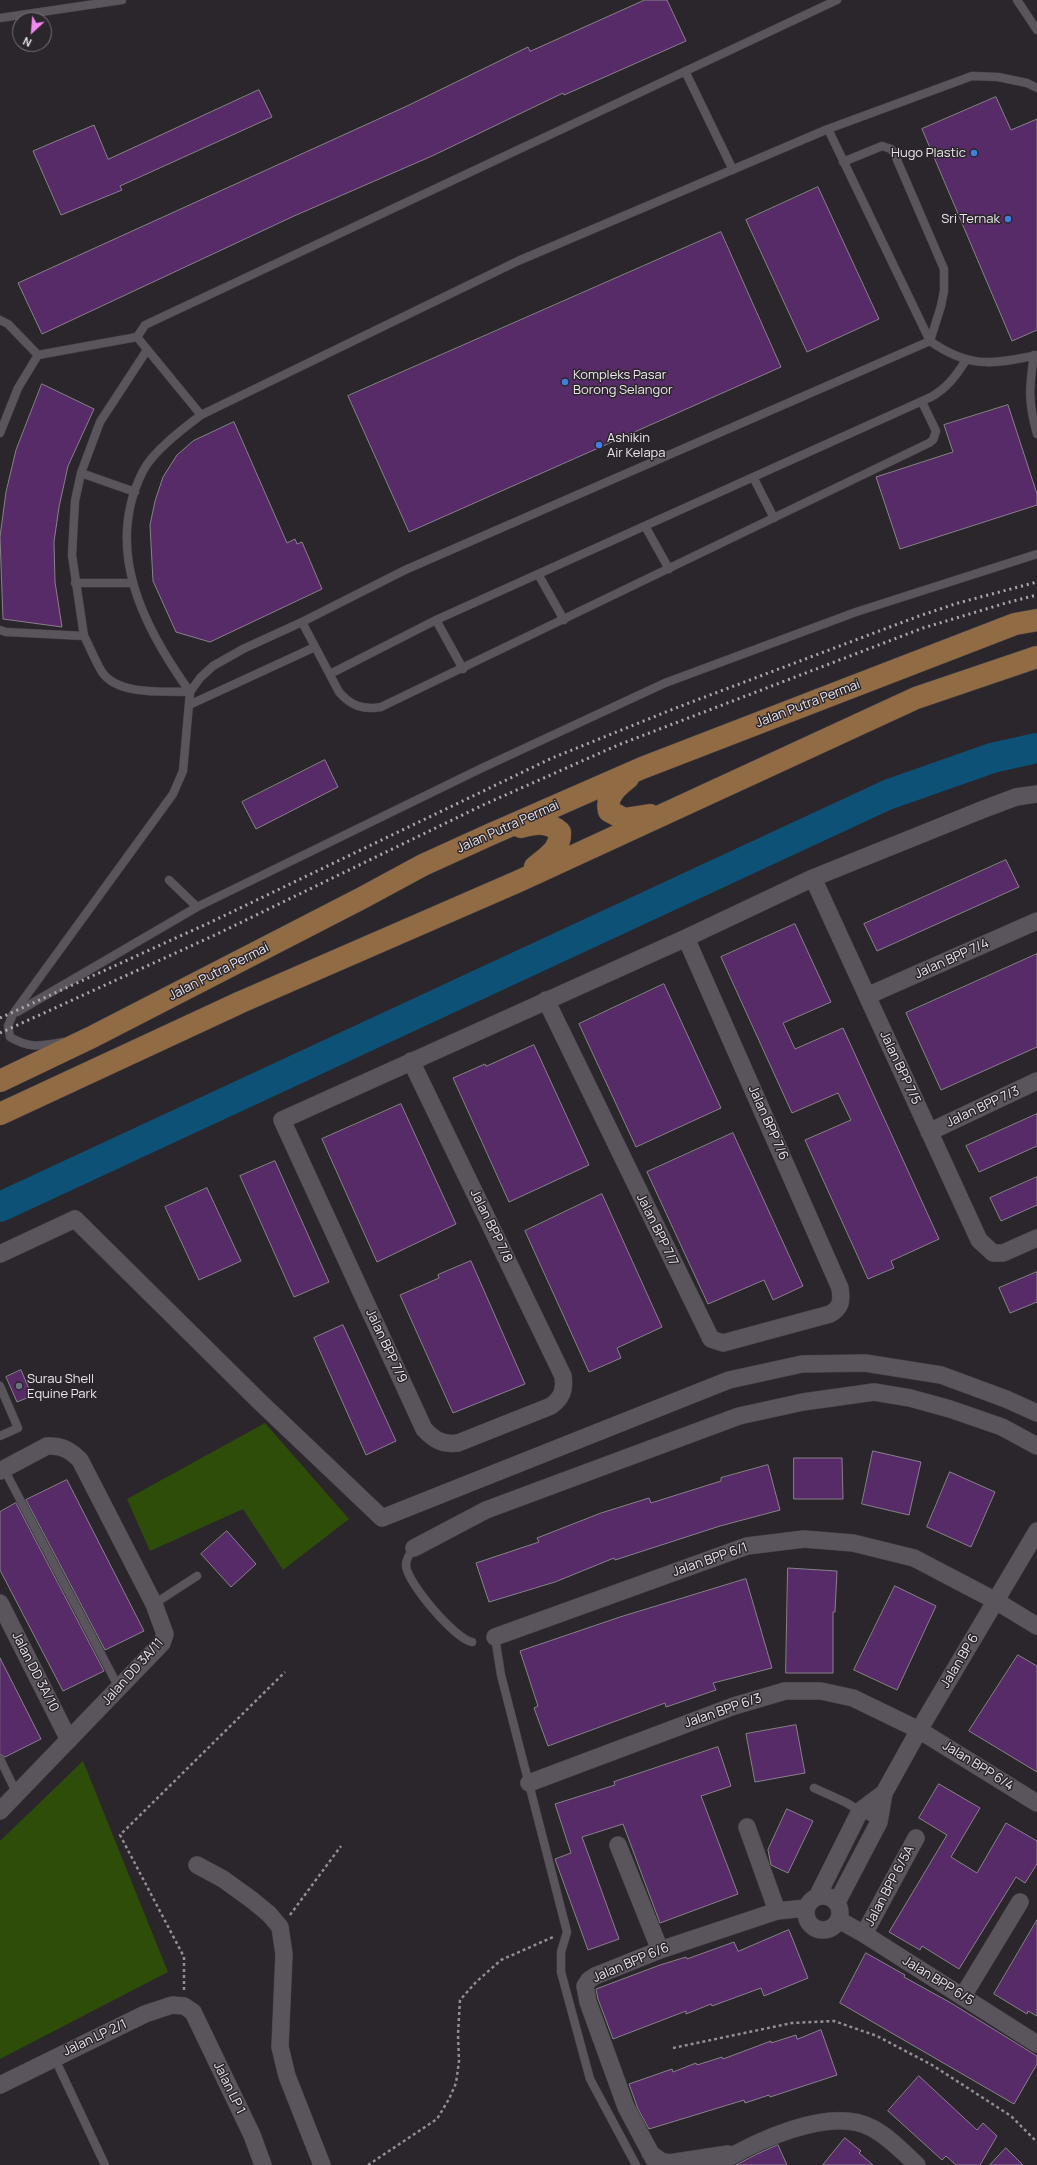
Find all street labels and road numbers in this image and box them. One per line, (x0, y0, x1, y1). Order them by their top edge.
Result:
street label: Jalan Putra Permai (754, 677, 862, 731)
street label: Jalan Putra Permai (454, 797, 562, 857)
street label: Jalan BPP 7/4 (913, 936, 991, 982)
street label: Jalan Putra Permai (166, 940, 272, 1004)
street label: Jalan BPP 7/5 (876, 1029, 924, 1107)
street label: Jalan BPP 7/6 (745, 1083, 791, 1163)
street label: Jalan BPP 7/3 (944, 1083, 1022, 1131)
street label: Jalan BPP 7/8 (467, 1187, 515, 1265)
street label: Jalan BPP 7/7 (633, 1191, 681, 1269)
street label: Jalan BPP 7/9 (362, 1307, 410, 1385)
street label: Jalan BPP 6/1 (670, 1540, 750, 1580)
street label: Jalan DD 3A/10 (8, 1630, 62, 1714)
street label: Jalan BP 6 (938, 1631, 982, 1691)
street label: Jalan DD 3A/11 (99, 1635, 167, 1709)
street label: Jalan BPP 6/3 (682, 1691, 764, 1731)
street label: Jalan BPP 6/4 (940, 1738, 1016, 1794)
street label: Jalan BPP 6/5A (862, 1843, 918, 1929)
street label: Jalan BPP 6/6 (591, 1940, 671, 1986)
street label: Jalan BPP 6/5 (900, 1953, 976, 2009)
street label: Jalan LP 2/1 (61, 2016, 129, 2060)
street label: Jalan LP 1 (210, 2059, 248, 2117)

